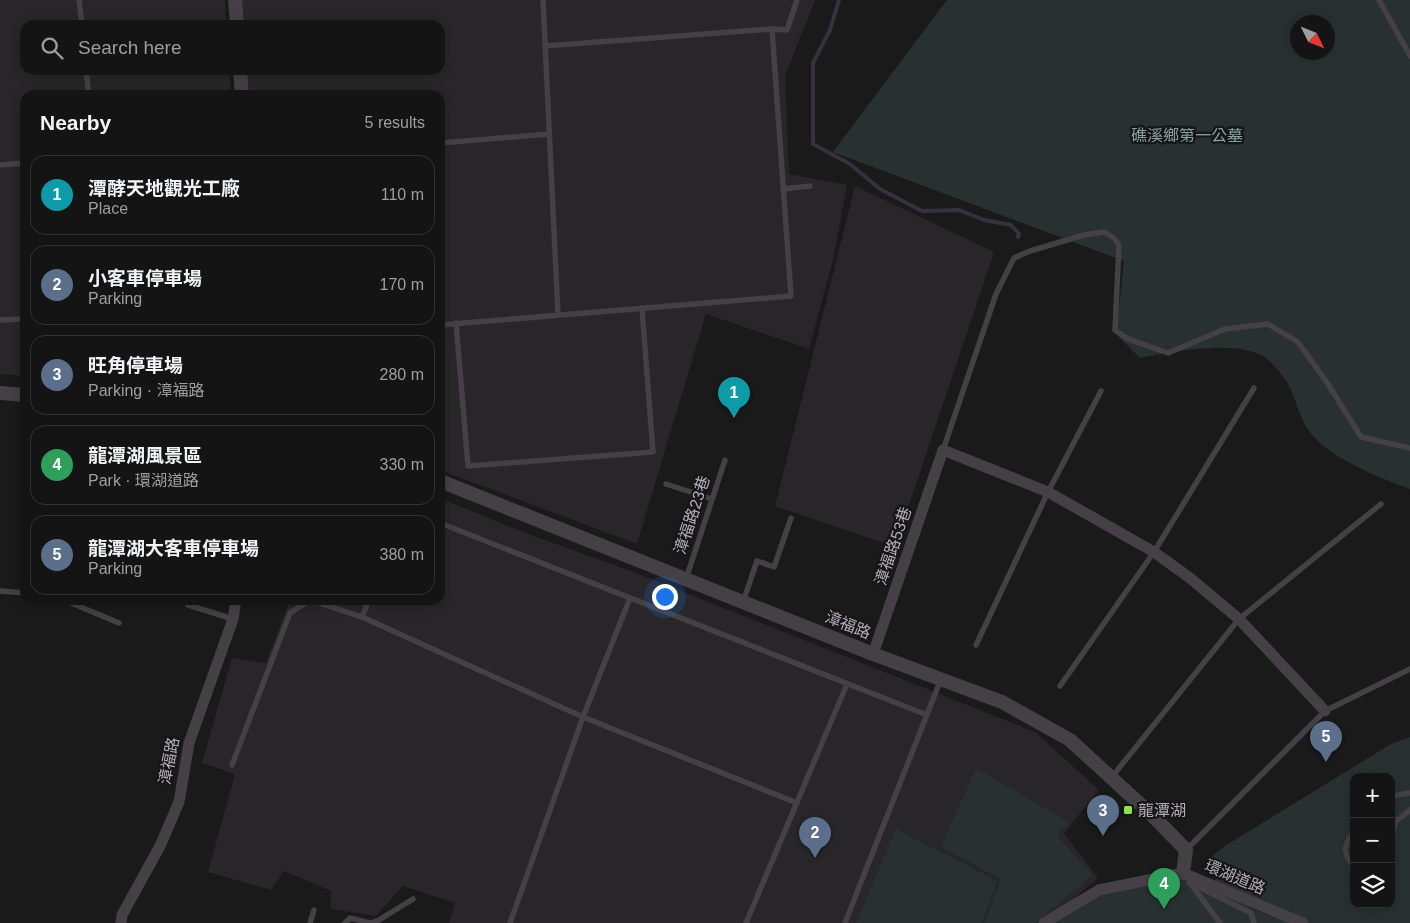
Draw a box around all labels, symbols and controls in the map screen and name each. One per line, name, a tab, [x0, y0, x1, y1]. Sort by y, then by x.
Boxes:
north arrow	[1290, 15, 1335, 60]
search box	[20, 20, 445, 75]
icon: search	[38, 34, 66, 62]
text: Search here	[78, 37, 182, 58]
text: Nearby	[40, 111, 111, 134]
text: 5 results	[365, 114, 425, 131]
park label: 礁溪鄉第一公墓	[1131, 127, 1243, 144]
text: 潭酵天地觀光工廠	[88, 178, 240, 199]
text: 1	[53, 186, 61, 203]
text: 110 m	[381, 186, 424, 203]
text: Place	[88, 200, 128, 217]
text: 小客車停車場	[88, 268, 202, 289]
text: 2	[53, 276, 61, 293]
text: 170 m	[380, 276, 424, 293]
text: Parking	[88, 290, 142, 307]
text: 旺角停車場	[88, 355, 183, 376]
text: 3	[53, 366, 61, 383]
text: 280 m	[380, 366, 424, 383]
pin: 1	[718, 377, 750, 418]
text: Parking · 漳福路	[88, 382, 204, 399]
text: 龍潭湖風景區	[88, 445, 202, 466]
text: 4	[53, 456, 61, 473]
text: 330 m	[380, 456, 424, 473]
text: Park · 環湖道路	[88, 472, 199, 489]
street label: 漳福路23巷	[671, 473, 713, 557]
street label: 漳福路53巷	[872, 505, 914, 587]
text: 龍潭湖大客車停車場	[88, 538, 259, 559]
text: 5	[53, 546, 61, 563]
text: 380 m	[380, 546, 424, 563]
text: Parking	[88, 560, 142, 577]
your location	[652, 584, 678, 610]
street label: 漳福路	[823, 608, 873, 642]
pin: 5	[1310, 721, 1342, 762]
street label: 漳福路	[156, 736, 182, 786]
map controls	[1350, 773, 1395, 908]
button: +	[1350, 773, 1395, 818]
pin: 3	[1087, 795, 1119, 836]
place label: 龍潭湖	[1138, 802, 1186, 819]
marker: 龍潭湖	[1122, 804, 1134, 816]
pin: 2	[799, 817, 831, 858]
button: −	[1350, 818, 1395, 863]
street label: 環湖道路	[1202, 857, 1268, 897]
button: layers	[1350, 863, 1395, 908]
pin: 4	[1148, 868, 1180, 909]

